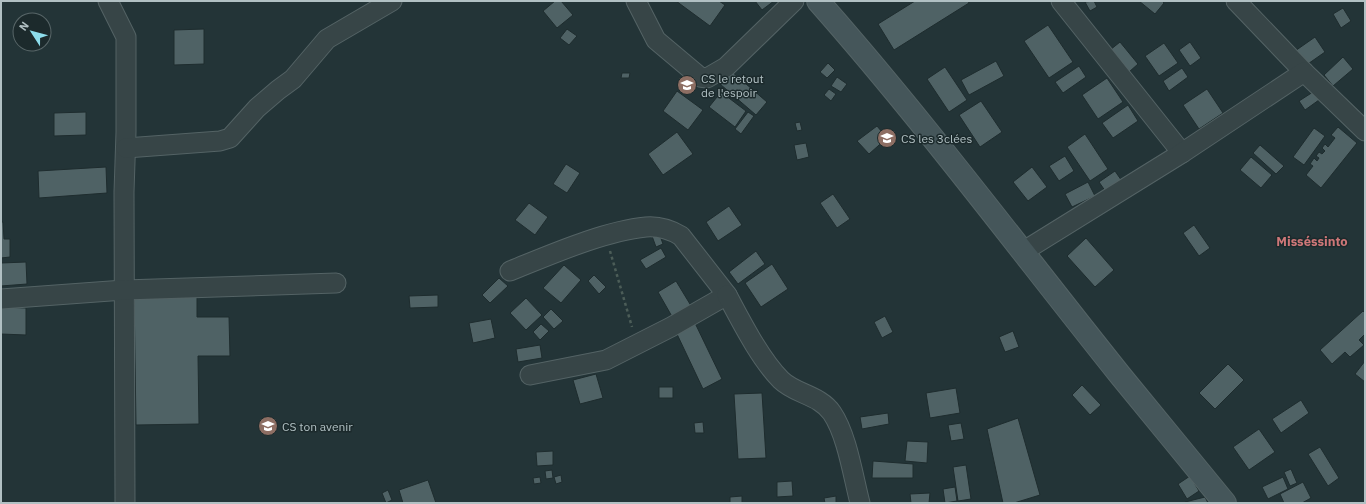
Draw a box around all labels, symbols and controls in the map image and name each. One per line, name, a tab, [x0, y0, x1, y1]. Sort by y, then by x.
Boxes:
north arrow	[12, 12, 52, 52]
text: N	[16, 19, 32, 33]
place label: CS le retout de l'espoir	[701, 71, 764, 100]
school or university icon: CS le retout de l'espoir	[676, 74, 698, 96]
school or university icon: CS les 3clées	[876, 127, 898, 149]
place label: CS les 3clées	[901, 131, 972, 146]
district label: Misséssinto	[1276, 233, 1348, 250]
school or university icon: CS ton avenir	[257, 415, 279, 437]
place label: CS ton avenir	[282, 419, 353, 434]

